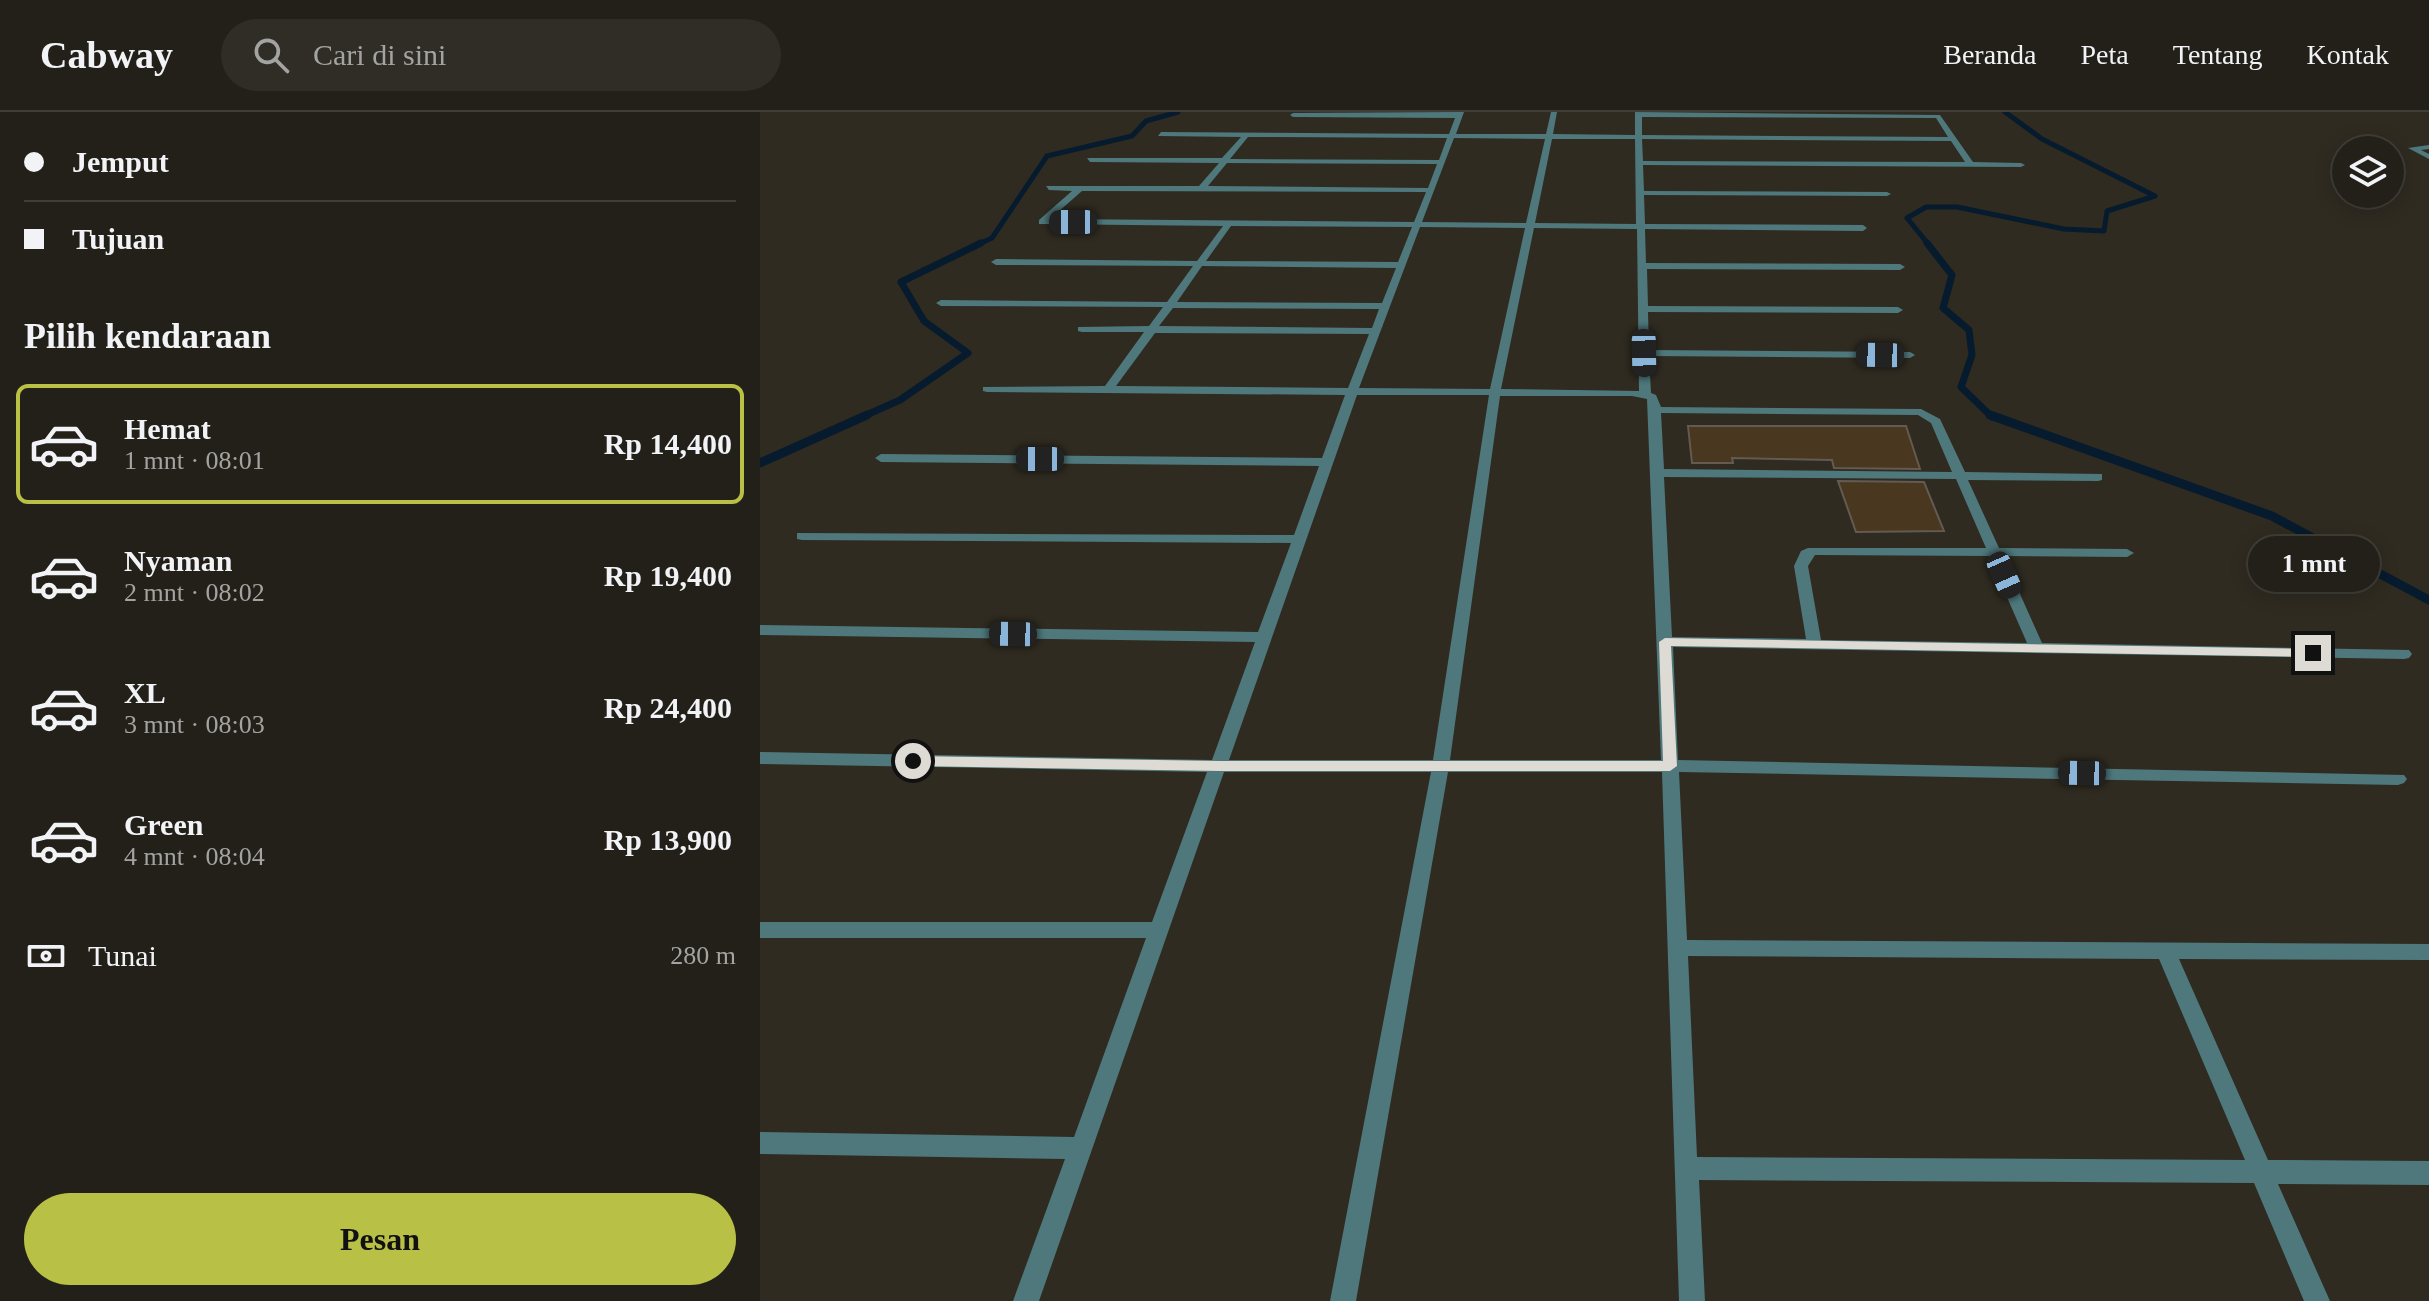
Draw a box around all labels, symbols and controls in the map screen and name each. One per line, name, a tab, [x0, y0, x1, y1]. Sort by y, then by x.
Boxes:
search box	[221, 19, 781, 91]
icon: search	[249, 33, 293, 77]
text: Cabway	[40, 34, 173, 76]
text: Cari di sini	[313, 38, 446, 71]
text: Beranda	[1943, 39, 2037, 70]
text: Peta	[2081, 39, 2129, 70]
text: Tentang	[2173, 39, 2263, 70]
text: Kontak	[2307, 39, 2389, 70]
map controls	[2332, 136, 2404, 208]
button: layers	[2332, 136, 2404, 208]
text: Jemput	[72, 145, 169, 178]
car	[1049, 210, 1097, 234]
text: Tujuan	[72, 222, 164, 255]
text: Pilih kendaraan	[24, 316, 271, 356]
car	[1632, 329, 1656, 377]
car	[1856, 343, 1904, 367]
icon: car	[28, 408, 100, 480]
text: Hemat	[124, 412, 211, 445]
text: Rp 14,400	[604, 427, 732, 460]
text: 1 mnt · 08:01	[124, 446, 265, 475]
car	[1016, 447, 1064, 471]
callout: 1 mnt	[2247, 537, 2379, 593]
icon: car	[28, 540, 100, 612]
text: Nyaman	[124, 544, 232, 577]
car	[1983, 548, 2025, 602]
text: 1 mnt	[2282, 549, 2346, 578]
text: Rp 19,400	[604, 559, 732, 592]
text: 2 mnt · 08:02	[124, 578, 265, 607]
car	[989, 622, 1037, 646]
route end	[2295, 635, 2331, 671]
icon: car	[28, 672, 100, 744]
text: XL	[124, 676, 166, 709]
text: Rp 24,400	[604, 691, 732, 724]
text: 3 mnt · 08:03	[124, 710, 265, 739]
route start	[895, 743, 931, 779]
car	[2058, 761, 2106, 785]
icon: car	[28, 804, 100, 876]
text: Green	[124, 808, 203, 841]
text: Rp 13,900	[604, 823, 732, 856]
text: 4 mnt · 08:04	[124, 842, 265, 871]
icon: cash	[24, 934, 68, 978]
text: Tunai	[88, 939, 157, 972]
text: 280 m	[670, 941, 736, 970]
button: Pesan	[24, 1193, 736, 1285]

